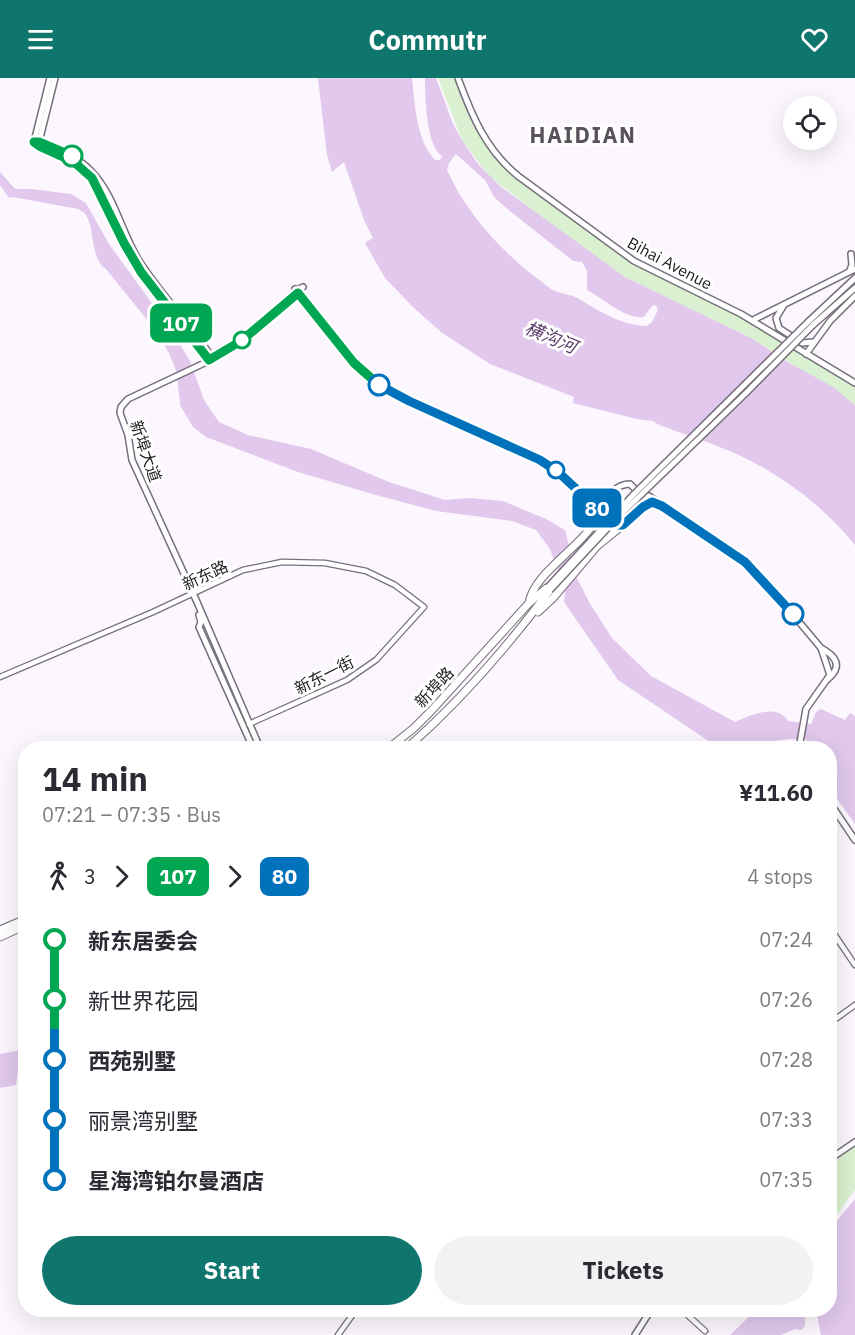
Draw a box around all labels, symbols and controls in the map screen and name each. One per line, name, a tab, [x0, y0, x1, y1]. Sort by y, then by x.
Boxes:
text: Commutr	[368, 22, 487, 57]
icon: menu	[24, 23, 57, 56]
icon: heart	[798, 23, 831, 56]
map controls	[783, 96, 837, 150]
button: locate	[783, 96, 837, 150]
district label: HAIDIAN	[530, 120, 636, 149]
unlabelled marker	[61, 145, 83, 167]
street label: Bihai Avenue	[624, 232, 716, 294]
line badge: 107	[146, 304, 216, 342]
text: 107	[162, 309, 200, 337]
water label: 横沟河	[522, 316, 583, 359]
unlabelled marker	[233, 331, 251, 349]
unlabelled marker	[368, 374, 390, 396]
street label: 新埠大道	[126, 417, 166, 485]
unlabelled marker	[547, 461, 565, 479]
line badge: 80	[570, 488, 624, 528]
text: 80	[584, 494, 610, 522]
street label: 新东路	[179, 556, 231, 594]
unlabelled marker	[782, 603, 804, 625]
street label: 新东一街	[291, 652, 357, 698]
street label: 新埠路	[410, 663, 458, 711]
text: 14 min	[42, 757, 148, 800]
text: ¥11.60	[739, 778, 813, 807]
text: 07:21 – 07:35 · Bus	[42, 801, 221, 828]
icon: walk	[42, 860, 75, 893]
icon: forward	[105, 860, 138, 893]
icon: forward	[218, 860, 251, 893]
text: 107	[159, 862, 197, 890]
text: 80	[272, 862, 297, 890]
text: 3	[84, 863, 96, 890]
text: 4 stops	[747, 863, 813, 890]
text: 新东居委会	[88, 926, 198, 955]
text: 07:24	[759, 926, 813, 953]
text: 新世界花园	[88, 986, 198, 1015]
text: 07:26	[759, 986, 813, 1013]
text: 西苑别墅	[88, 1046, 176, 1075]
text: 07:28	[759, 1046, 813, 1073]
text: 丽景湾别墅	[88, 1106, 198, 1135]
text: 07:33	[759, 1106, 813, 1133]
text: 星海湾铂尔曼酒店	[88, 1166, 264, 1195]
text: 07:35	[759, 1166, 813, 1193]
button: Start	[42, 1236, 422, 1305]
button: Tickets	[434, 1236, 813, 1305]

